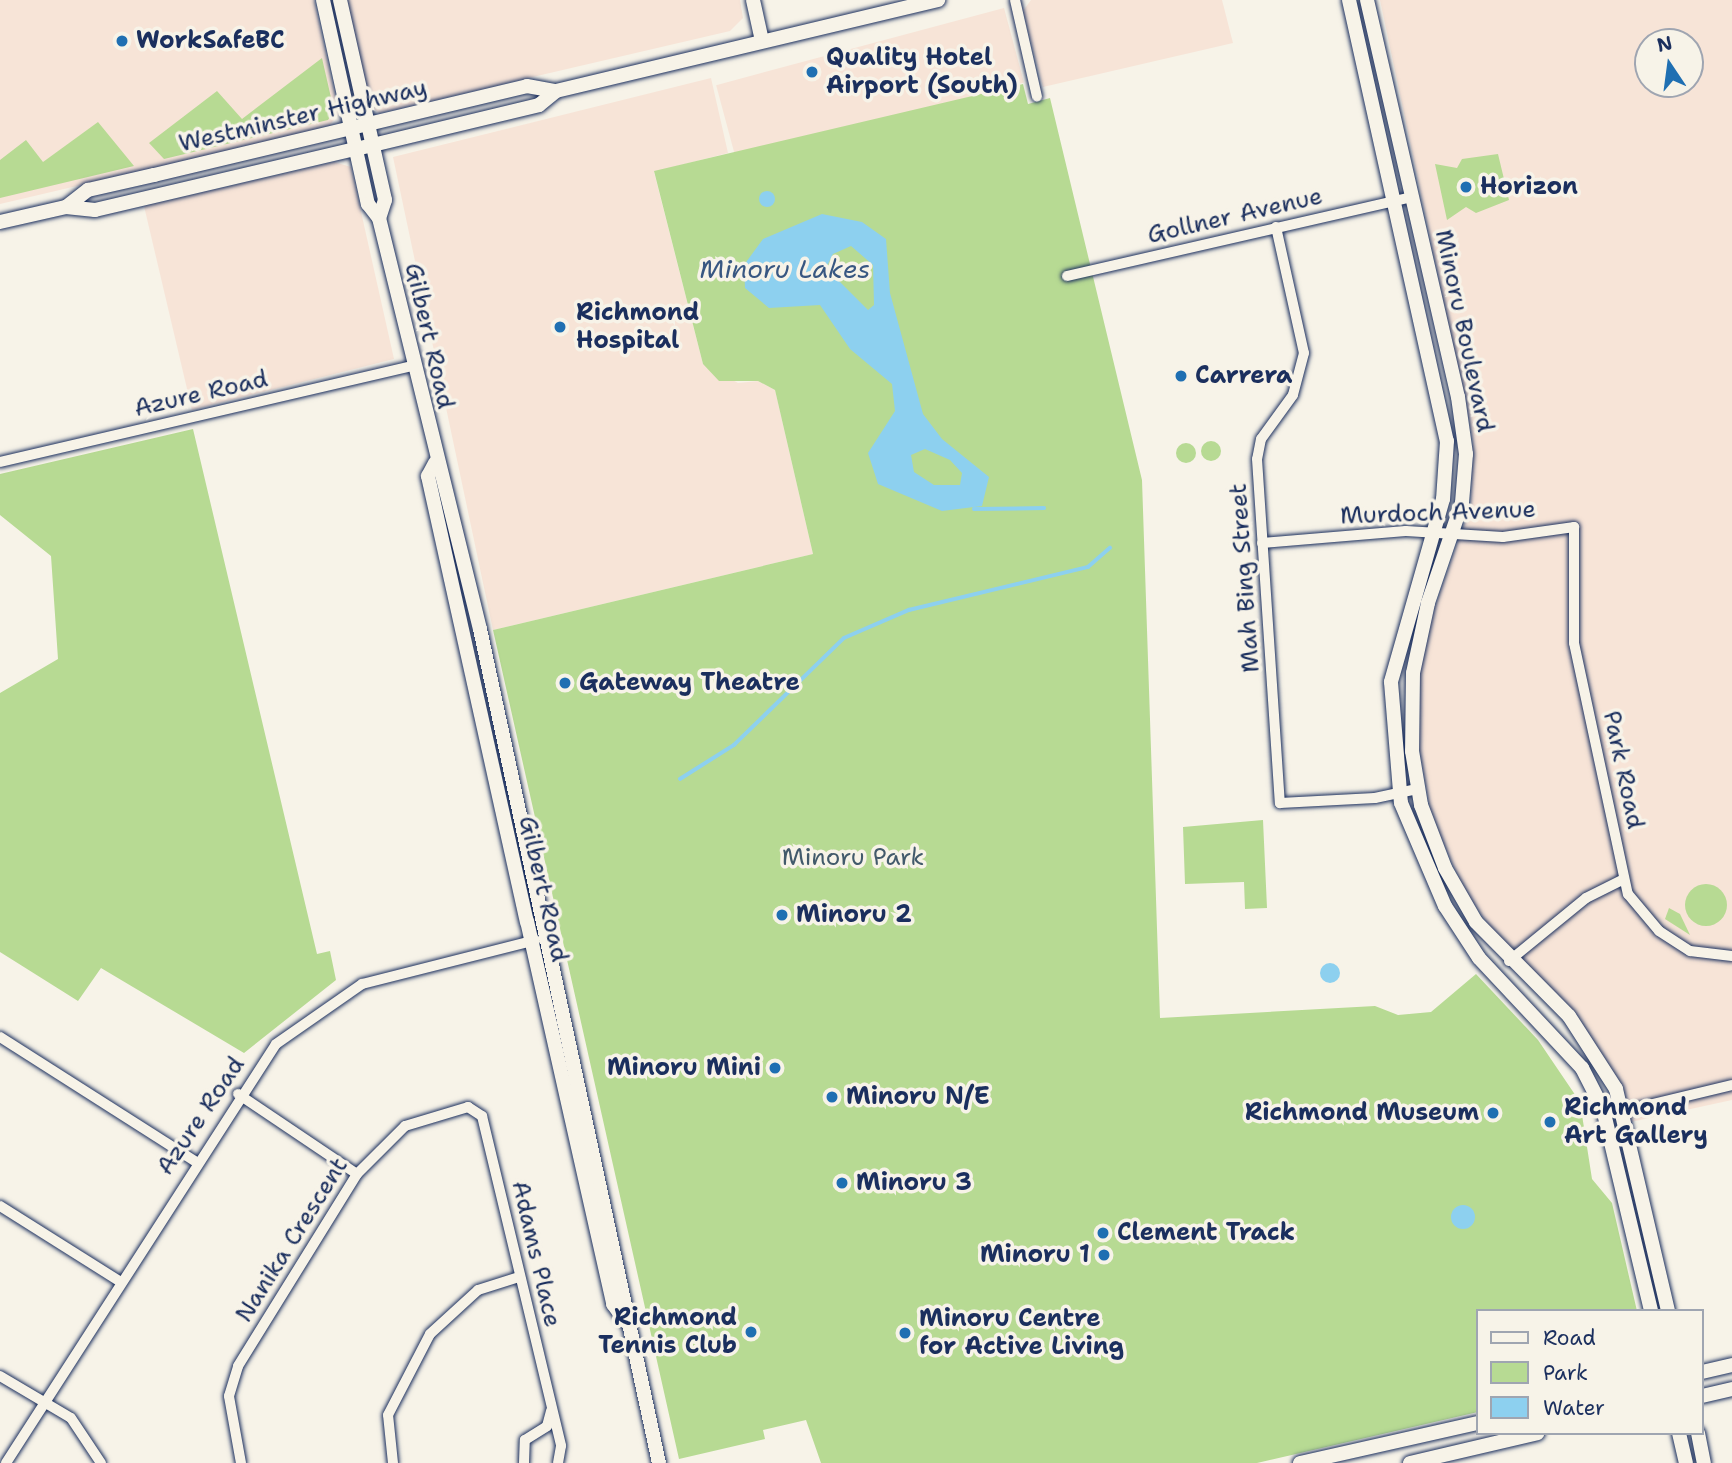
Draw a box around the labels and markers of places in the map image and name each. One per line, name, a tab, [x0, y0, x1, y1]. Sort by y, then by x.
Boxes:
place label: WorkSafeBC	[136, 27, 285, 55]
marker: WorkSafeBC	[114, 33, 130, 49]
place label: Quality Hotel Airport (South)	[826, 44, 1018, 100]
marker: Quality Hotel Airport (South)	[804, 64, 820, 80]
place label: Horizon	[1480, 173, 1578, 201]
marker: Horizon	[1458, 179, 1474, 195]
place label: Richmond Hospital	[576, 299, 699, 355]
marker: Richmond Hospital	[550, 317, 570, 337]
place label: Carrera	[1195, 362, 1292, 390]
marker: Carrera	[1173, 368, 1189, 384]
place label: Gateway Theatre	[579, 669, 800, 697]
marker: Gateway Theatre	[557, 675, 573, 691]
place label: Minoru 2	[796, 901, 912, 929]
marker: Minoru 2	[774, 907, 790, 923]
place label: Minoru Mini	[607, 1054, 761, 1082]
marker: Minoru Mini	[767, 1060, 783, 1076]
place label: Minoru N/E	[846, 1083, 990, 1111]
marker: Minoru N/E	[824, 1089, 840, 1105]
place label: Richmond Art Gallery	[1564, 1094, 1708, 1150]
place label: Richmond Museum	[1245, 1099, 1479, 1127]
marker: Richmond Museum	[1485, 1105, 1501, 1121]
marker: Richmond Art Gallery	[1542, 1114, 1558, 1130]
place label: Minoru 3	[856, 1169, 972, 1197]
marker: Minoru 3	[834, 1175, 850, 1191]
place label: Clement Track	[1117, 1219, 1295, 1247]
marker: Clement Track	[1095, 1225, 1111, 1241]
place label: Minoru 1	[980, 1241, 1090, 1269]
marker: Minoru 1	[1096, 1247, 1112, 1263]
place label: Richmond Tennis Club	[598, 1304, 737, 1360]
place label: Minoru Centre for Active Living	[919, 1305, 1124, 1361]
marker: Richmond Tennis Club	[743, 1324, 759, 1340]
marker: Minoru Centre for Active Living	[897, 1325, 913, 1341]

